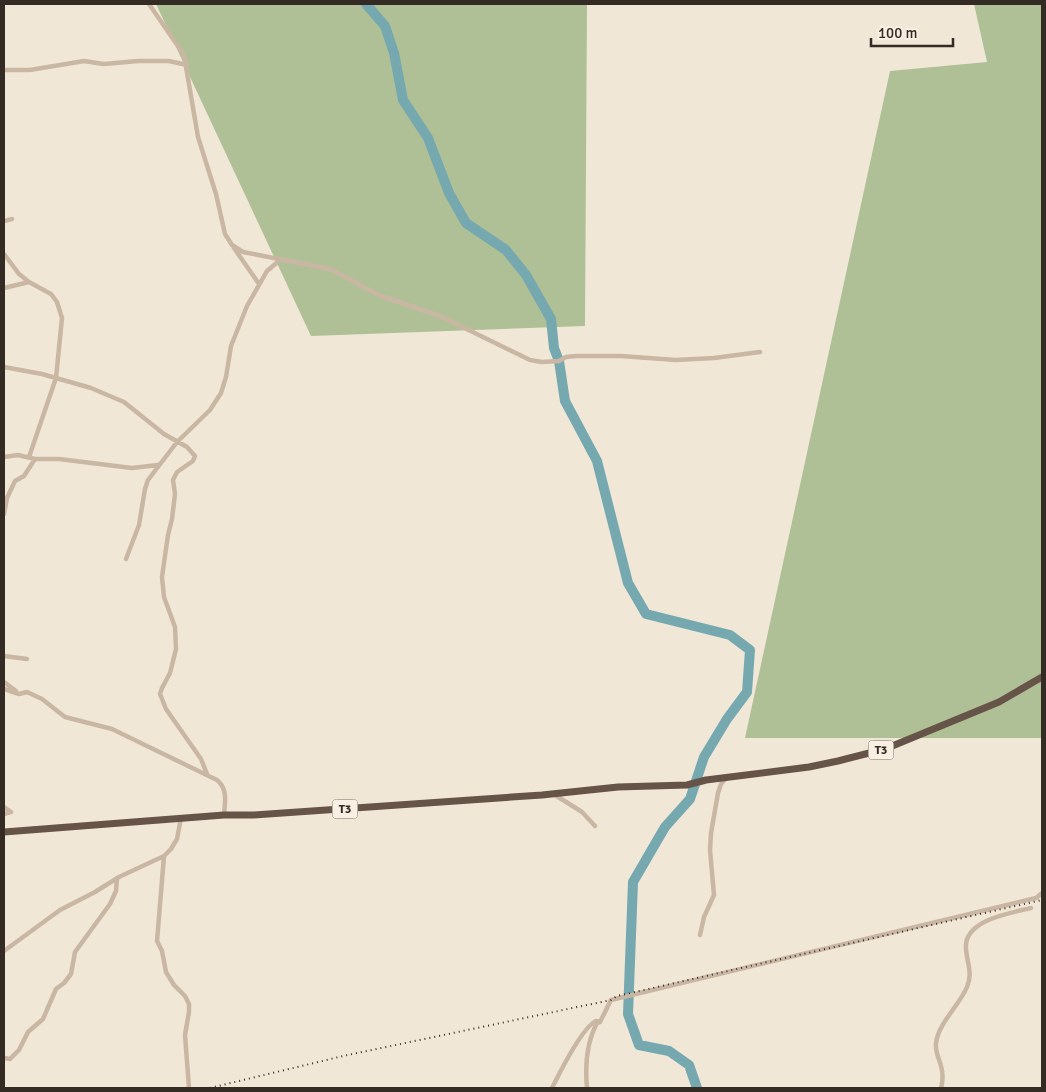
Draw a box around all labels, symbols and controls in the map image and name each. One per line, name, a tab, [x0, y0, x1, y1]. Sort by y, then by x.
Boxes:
scale bar	[871, 15, 954, 47]
text: 100 m	[878, 24, 918, 42]
road number: T3	[868, 740, 894, 760]
road number: T3	[332, 800, 358, 819]

